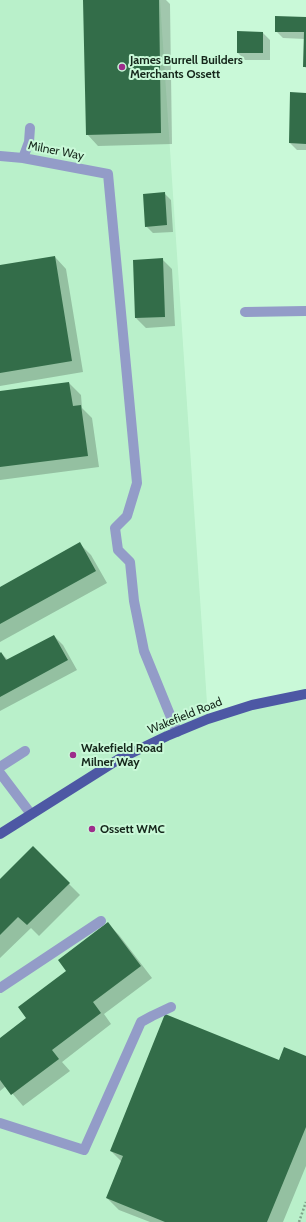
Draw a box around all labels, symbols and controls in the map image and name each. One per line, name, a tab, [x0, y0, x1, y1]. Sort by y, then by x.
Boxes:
place label: James Burrell Builders Merchants Ossett	[130, 53, 243, 81]
marker: James Burrell Builders Merchants Ossett	[117, 62, 127, 72]
street label: Milner Way	[27, 139, 85, 163]
street label: Wakefield Road	[146, 695, 224, 737]
place label: Wakefield Road Milner Way	[81, 741, 163, 769]
marker: Wakefield Road Milner Way	[68, 750, 78, 760]
place label: Ossett WMC	[100, 822, 165, 836]
marker: Ossett WMC	[87, 824, 97, 834]

